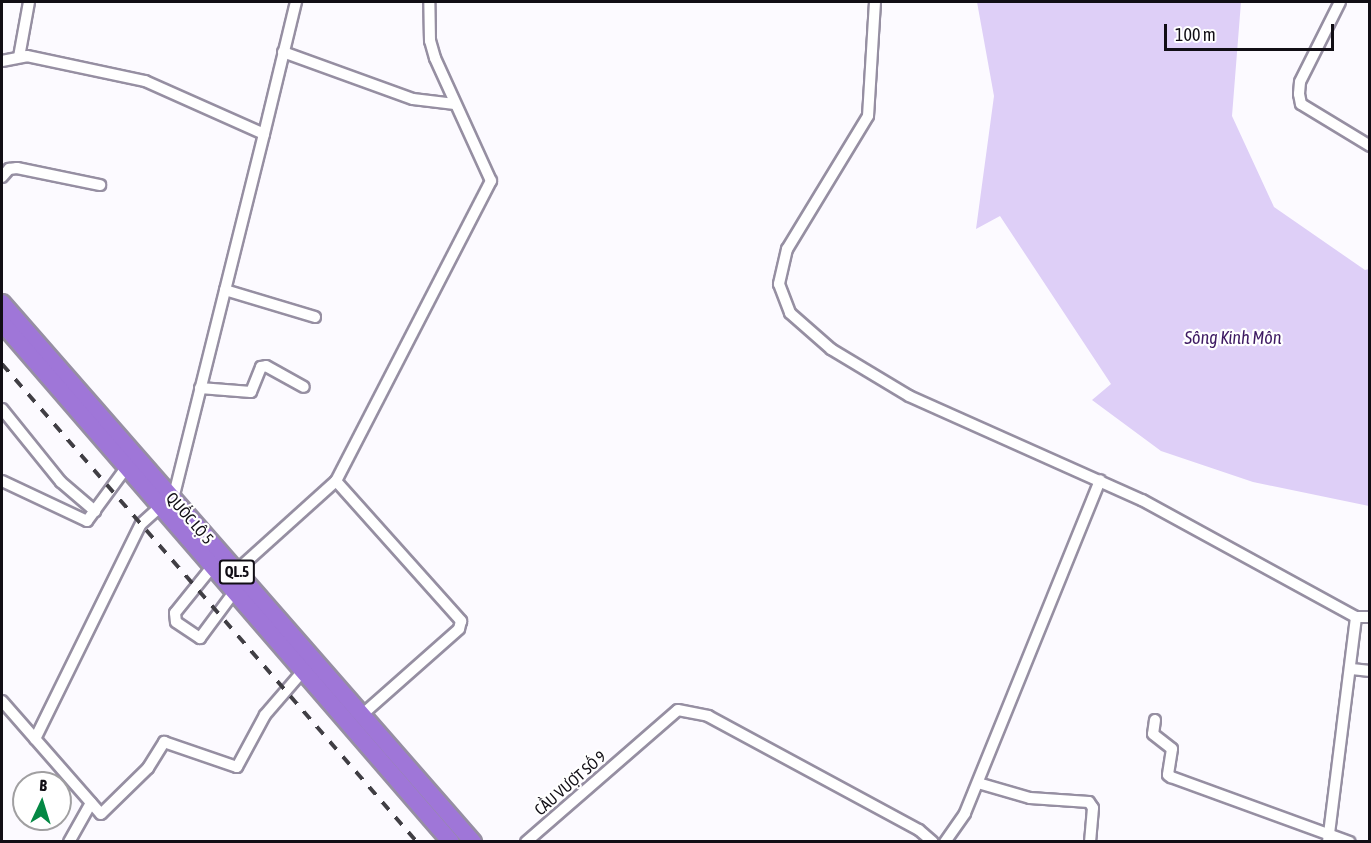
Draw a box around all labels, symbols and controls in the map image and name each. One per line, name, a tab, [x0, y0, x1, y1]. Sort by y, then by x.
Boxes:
scale bar	[1167, 12, 1336, 50]
text: 100 m	[1175, 24, 1216, 45]
water label: Sông Kinh Môn	[1185, 327, 1281, 349]
street label: QUỐC LỘ 5	[162, 488, 218, 548]
road number: QL.5	[218, 560, 256, 584]
street label: CẦU VƯỢT SỐ 9	[530, 747, 610, 819]
north arrow	[12, 771, 72, 831]
text: B	[39, 776, 48, 794]

